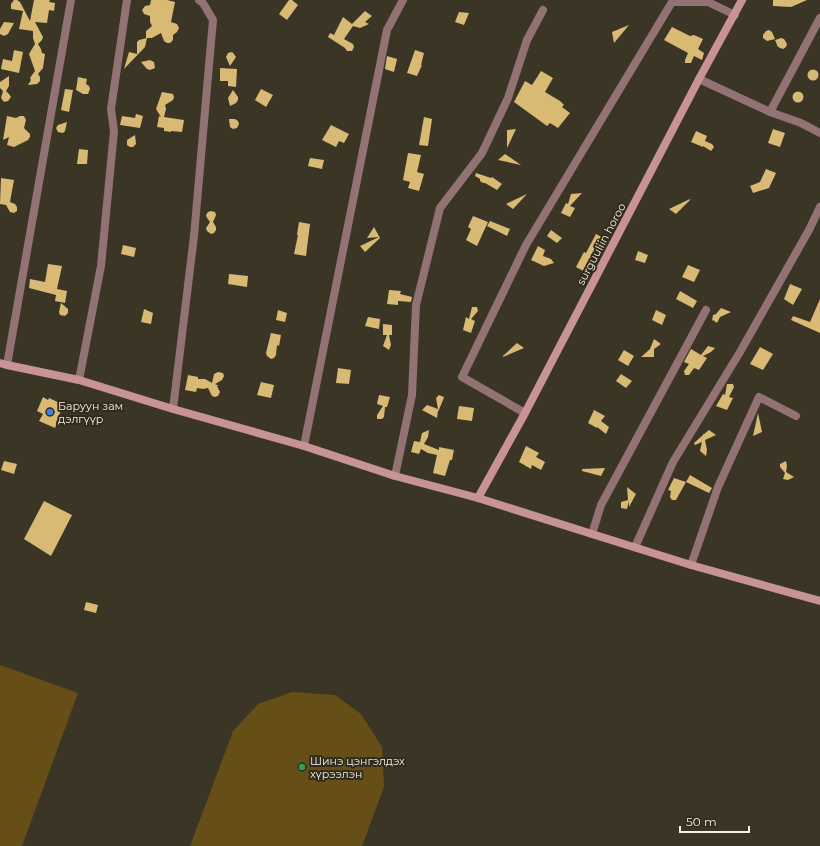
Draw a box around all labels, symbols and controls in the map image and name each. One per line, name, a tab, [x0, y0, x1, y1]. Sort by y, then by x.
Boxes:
street label: surguuliin horoo	[573, 200, 629, 287]
place label: Баруун зам дэлгүүр	[58, 399, 123, 426]
marker: Баруун зам дэлгүүр	[45, 407, 55, 417]
place label: Шинэ цэнгэлдэх хүрээлэн	[310, 754, 405, 781]
marker: Шинэ цэнгэлдэх хүрээлэн	[297, 762, 307, 772]
scale bar	[680, 808, 749, 834]
text: 50 m	[686, 814, 717, 829]

